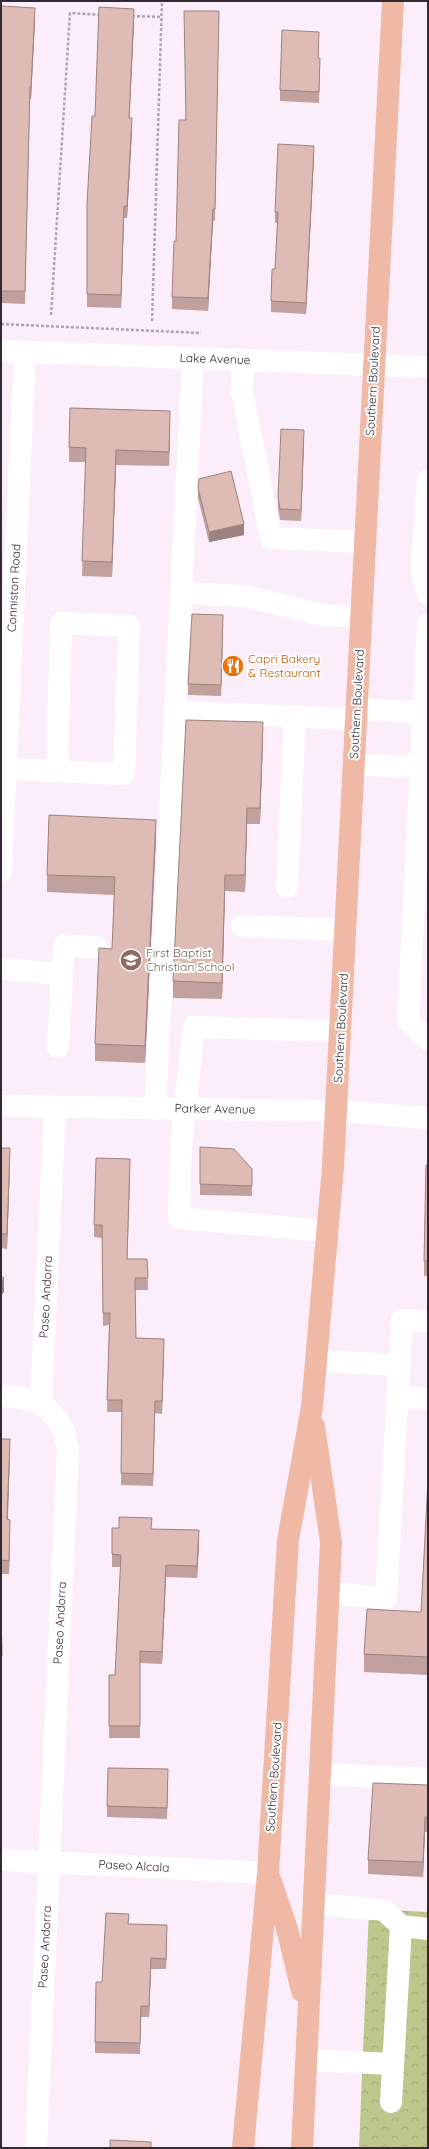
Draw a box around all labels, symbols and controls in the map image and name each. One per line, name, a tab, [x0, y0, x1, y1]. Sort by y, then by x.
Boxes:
street label: Southern Boulevard	[362, 326, 383, 436]
street label: Lake Avenue	[179, 350, 251, 367]
street label: Conniston Road	[4, 543, 23, 633]
street label: Southern Boulevard	[346, 649, 367, 759]
place label: Capri Bakery & Restaurant	[248, 651, 321, 680]
restaurant icon: Capri Bakery & Restaurant	[220, 653, 246, 679]
place label: First Baptist Christian School	[146, 945, 235, 974]
school or university icon: First Baptist Christian School	[118, 947, 144, 973]
street label: Southern Boulevard	[330, 973, 351, 1083]
street label: Parker Avenue	[174, 1100, 256, 1117]
street label: Paseo Andorra	[36, 1255, 55, 1339]
street label: Paseo Andorra	[50, 1581, 69, 1665]
street label: Southern Boulevard	[262, 1722, 285, 1832]
street label: Paseo Alcala	[98, 1856, 170, 1875]
street label: Paseo Andorra	[35, 1905, 54, 1989]

